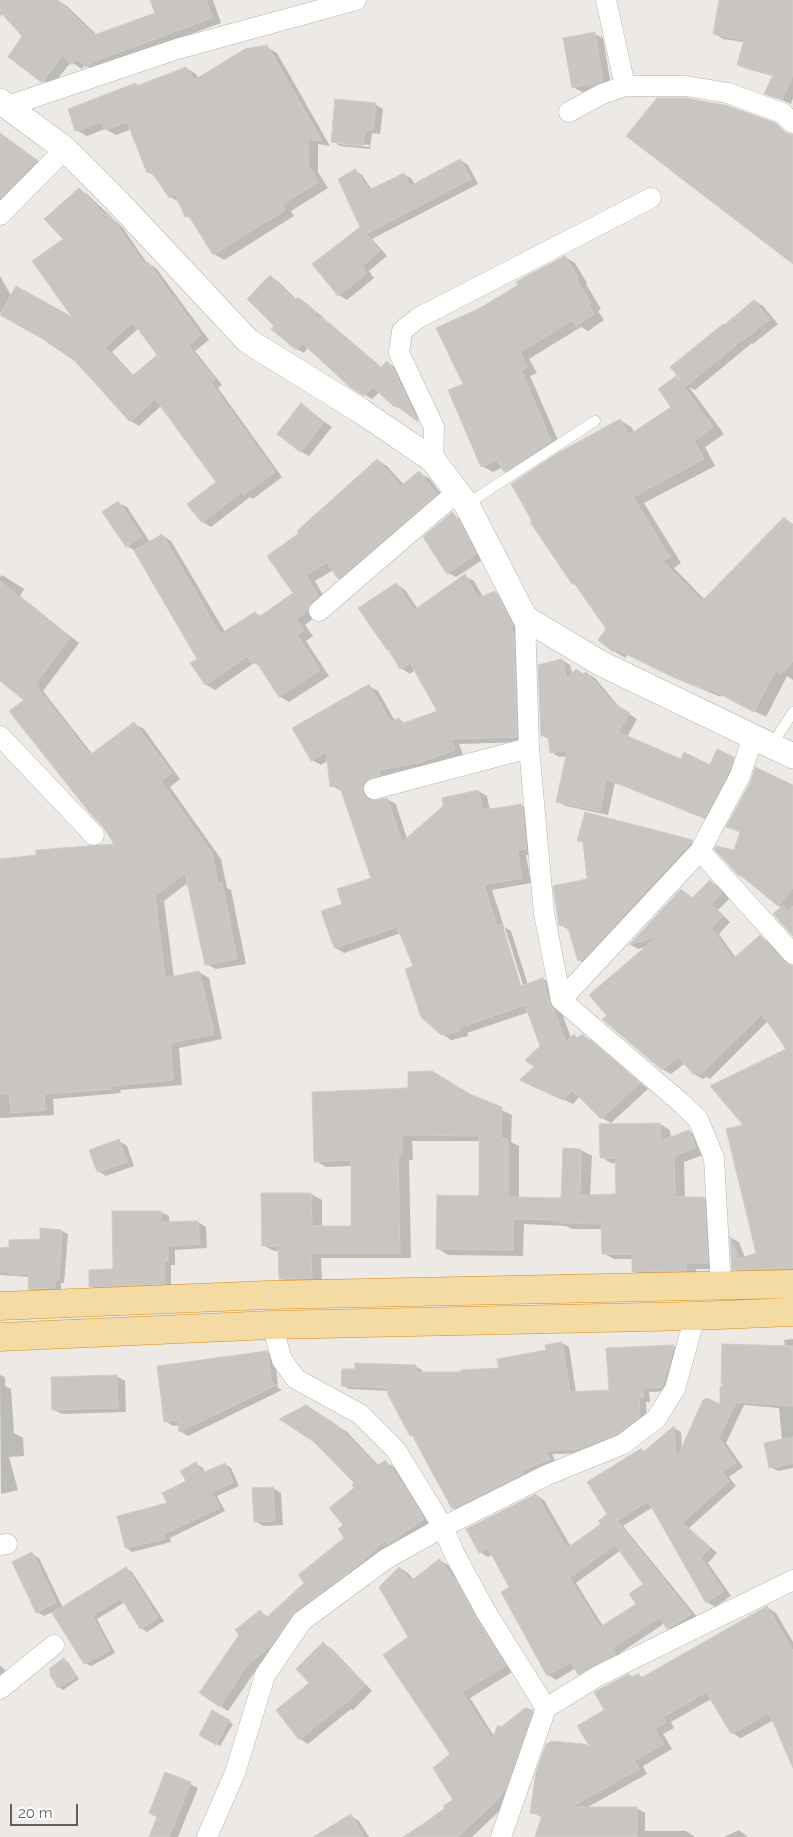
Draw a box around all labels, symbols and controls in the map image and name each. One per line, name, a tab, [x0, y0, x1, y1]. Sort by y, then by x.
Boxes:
scale bar	[12, 1794, 80, 1826]
text: 20 m	[18, 1804, 53, 1822]

